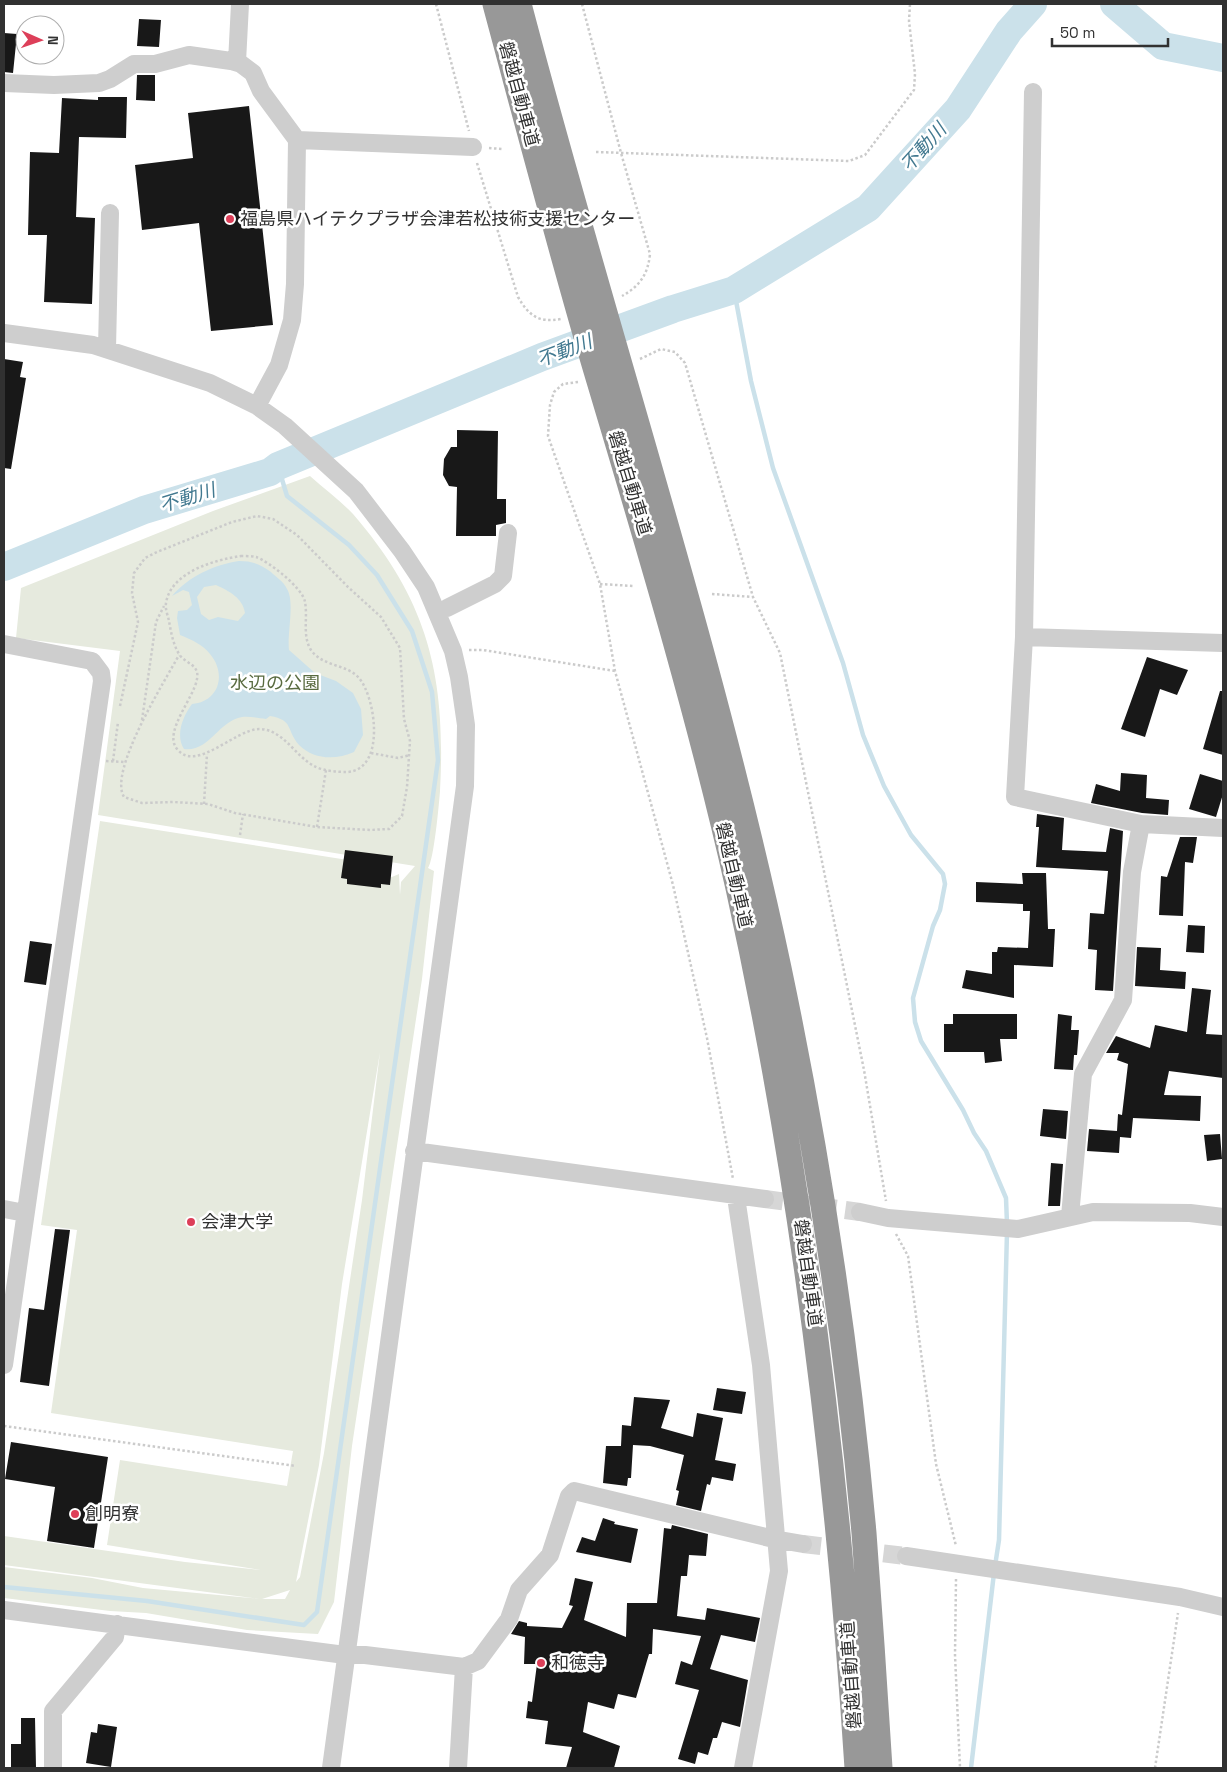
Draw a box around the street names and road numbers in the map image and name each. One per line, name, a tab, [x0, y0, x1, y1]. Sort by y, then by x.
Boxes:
street label: 磐越自動車道	[494, 39, 545, 149]
street label: 磐越自動車道	[604, 428, 657, 538]
street label: 磐越自動車道	[711, 820, 758, 930]
street label: 磐越自動車道	[790, 1218, 827, 1328]
street label: 磐越自動車道	[835, 1620, 866, 1730]

